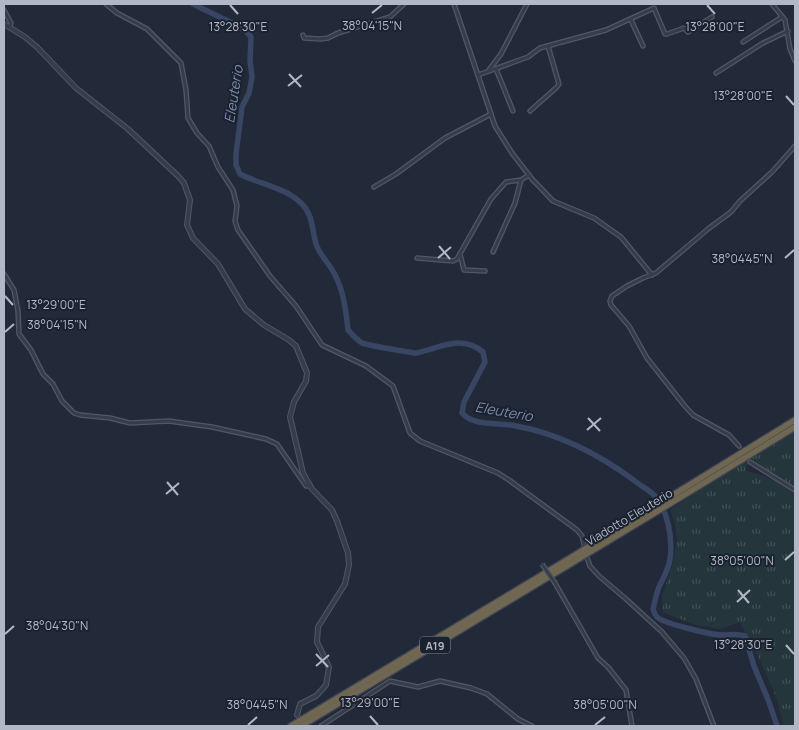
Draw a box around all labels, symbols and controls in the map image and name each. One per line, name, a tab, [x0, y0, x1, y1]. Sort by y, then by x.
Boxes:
text: 38°04'15"N	[342, 17, 402, 34]
text: 13°28'30"E	[209, 18, 267, 35]
text: 13°28'00"E	[685, 18, 745, 35]
water label: Eleuterio	[219, 63, 247, 124]
text: 13°28'00"E	[713, 87, 773, 104]
text: 38°04'45"N	[711, 250, 773, 267]
text: 13°29'00"E	[26, 296, 86, 313]
text: 38°04'15"N	[27, 316, 87, 333]
water label: Eleuterio	[474, 397, 535, 426]
street label: Viadotto Eleuterio	[582, 484, 676, 550]
text: 38°05'00"N	[710, 552, 774, 569]
text: 38°04'30"N	[26, 617, 88, 634]
road number: A19	[420, 636, 450, 654]
text: 13°28'30"E	[714, 636, 772, 653]
text: 13°29'00"E	[340, 694, 400, 711]
text: 38°04'45"N	[226, 696, 288, 713]
text: 38°05'00"N	[573, 696, 637, 713]

